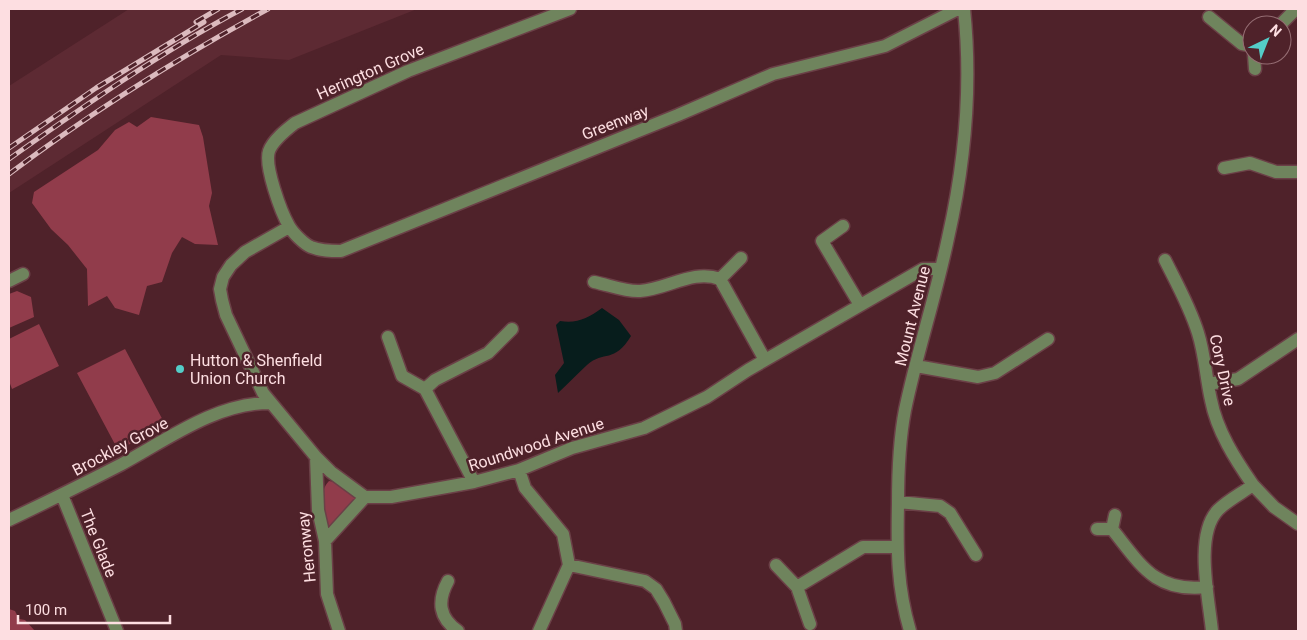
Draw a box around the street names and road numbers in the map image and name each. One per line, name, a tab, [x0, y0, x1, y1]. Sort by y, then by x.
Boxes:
street label: Herington Grove	[314, 39, 427, 104]
street label: Greenway	[579, 101, 652, 144]
street label: Mount Avenue	[891, 264, 934, 368]
street label: Cory Drive	[1206, 333, 1239, 408]
street label: Brockley Grove	[69, 413, 171, 480]
street label: Roundwood Avenue	[466, 414, 606, 475]
street label: The Glade	[76, 506, 121, 580]
street label: Heronway	[293, 510, 320, 583]

